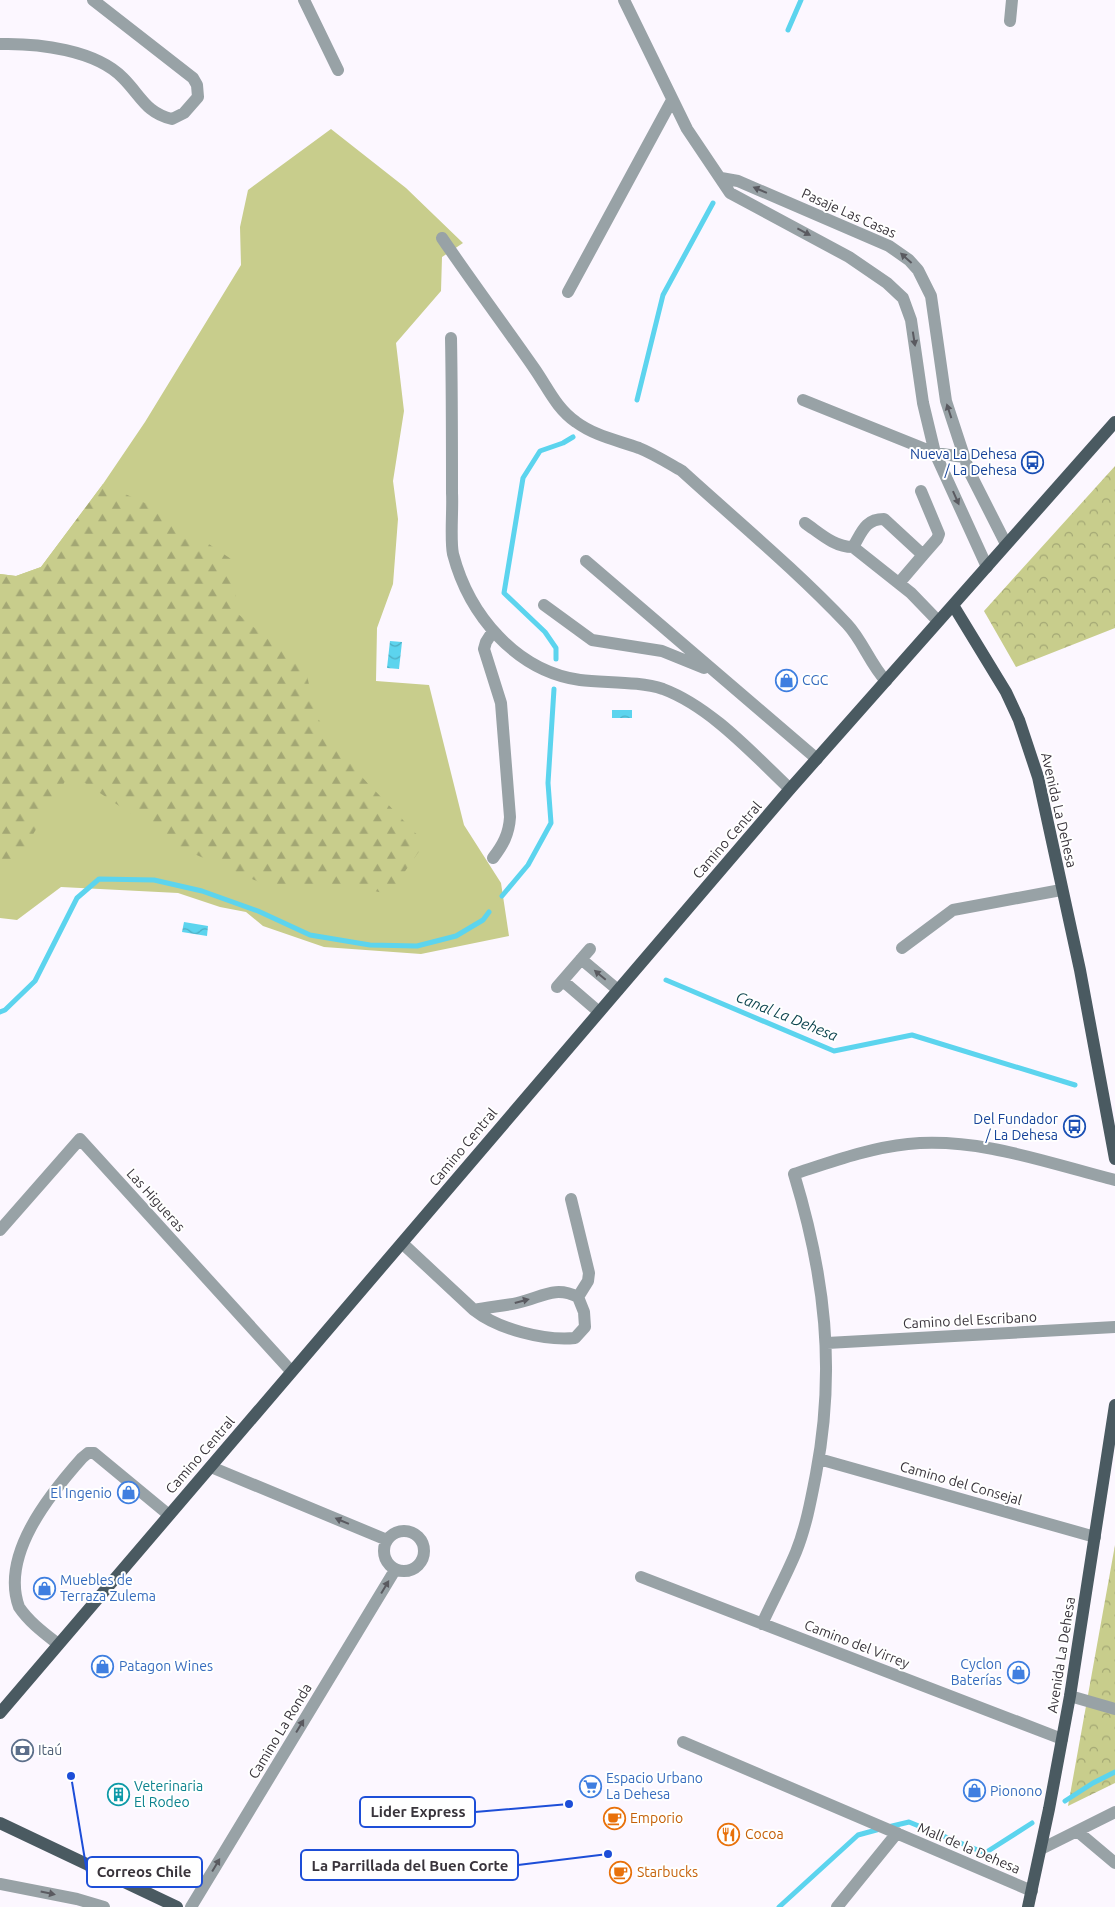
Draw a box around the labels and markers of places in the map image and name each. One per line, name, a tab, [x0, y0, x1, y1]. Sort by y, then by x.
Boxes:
place label: Nueva La Dehesa / La Dehesa	[910, 446, 1017, 478]
bus stop icon: Nueva La Dehesa / La Dehesa	[1021, 450, 1045, 474]
shop icon: CGC	[774, 668, 798, 692]
place label: CGC	[802, 672, 829, 688]
place label: Del Fundador / La Dehesa	[973, 1111, 1059, 1143]
bus stop icon: Del Fundador / La Dehesa	[1062, 1115, 1086, 1139]
shop icon: El Ingenio	[116, 1481, 140, 1505]
place label: El Ingenio	[50, 1485, 112, 1501]
place label: Muebles de Terraza Zulema	[60, 1572, 156, 1604]
shop icon: Muebles de Terraza Zulema	[32, 1576, 56, 1600]
shop icon: Patagon Wines	[91, 1654, 115, 1678]
place label: Cyclon Baterías	[951, 1656, 1002, 1688]
place label: Patagon Wines	[119, 1658, 213, 1674]
shop icon: Cyclon Baterías	[1006, 1660, 1030, 1684]
bank icon: Itaú	[10, 1738, 34, 1762]
place label: Itaú	[38, 1742, 62, 1758]
place label: Espacio Urbano La Dehesa	[606, 1770, 703, 1802]
supermarket icon: Espacio Urbano La Dehesa	[578, 1774, 602, 1798]
place label: Veterinaria El Rodeo	[134, 1778, 203, 1810]
shop icon: Pionono	[962, 1779, 986, 1803]
building icon: Veterinaria El Rodeo	[106, 1782, 130, 1806]
place label: Pionono	[990, 1783, 1042, 1799]
callout: Lider Express	[360, 1797, 475, 1827]
cafe icon: Emporio	[602, 1806, 626, 1830]
place label: Emporio	[630, 1810, 683, 1826]
restaurant icon: Cocoa	[717, 1822, 741, 1846]
place label: Cocoa	[745, 1826, 784, 1842]
callout: La Parrillada del Buen Corte	[301, 1850, 518, 1880]
callout: Correos Chile	[87, 1857, 202, 1887]
cafe icon: Starbucks	[609, 1860, 633, 1884]
place label: Starbucks	[637, 1864, 698, 1880]

